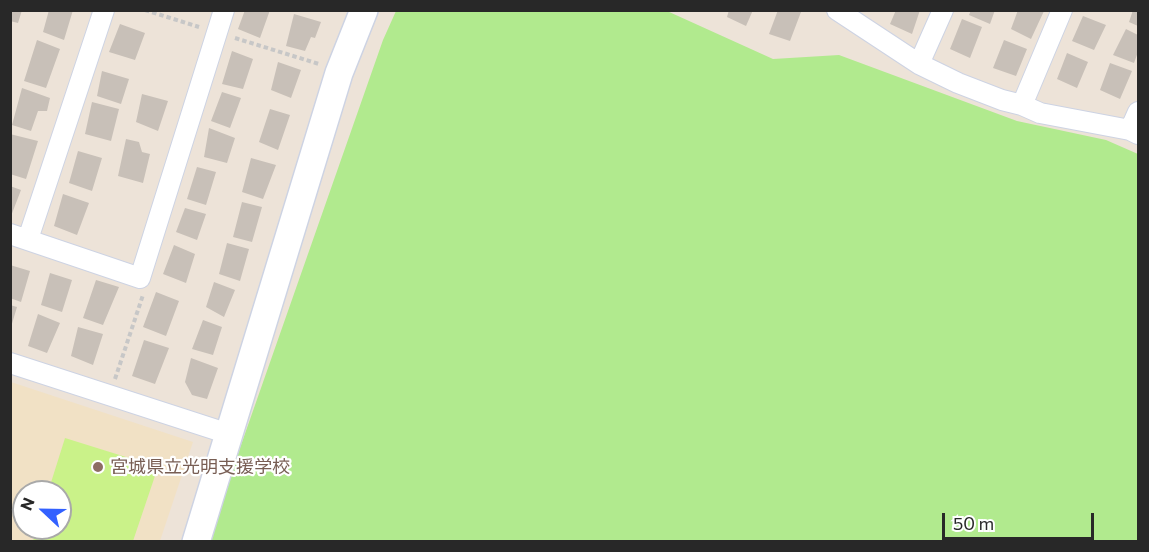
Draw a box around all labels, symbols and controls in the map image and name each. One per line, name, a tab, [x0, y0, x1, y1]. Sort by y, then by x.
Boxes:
place label: 宮城県立光明支援学校	[110, 456, 290, 478]
marker: 宮城県立光明支援学校	[91, 460, 105, 474]
north arrow	[12, 480, 72, 540]
text: N	[16, 495, 38, 513]
scale bar	[945, 501, 1096, 539]
text: 50 m	[953, 512, 994, 534]

